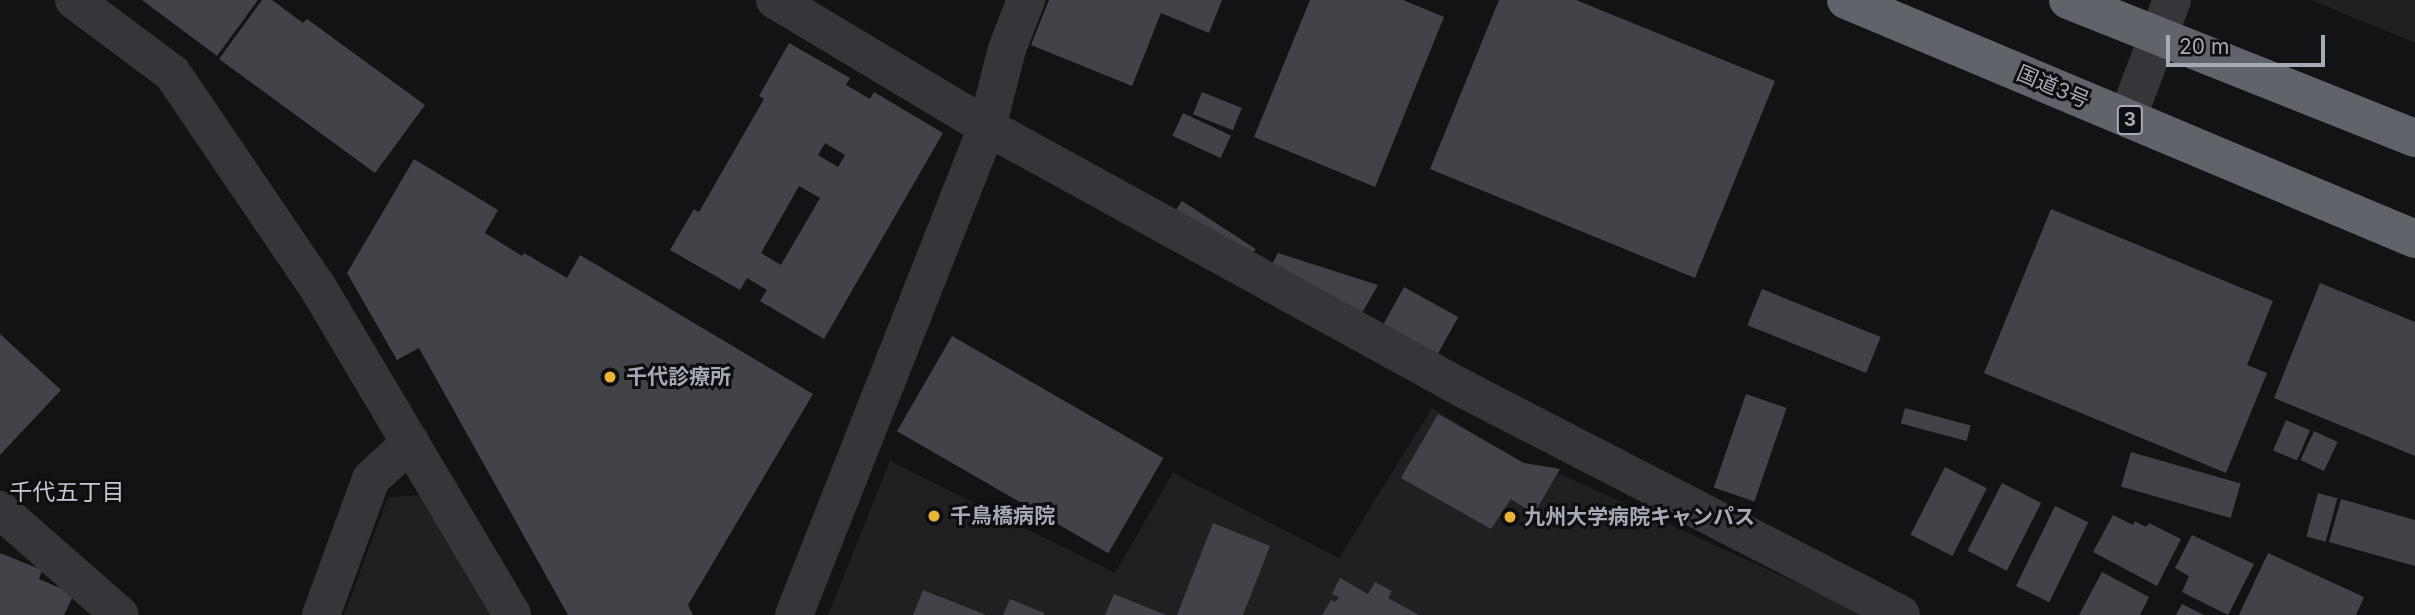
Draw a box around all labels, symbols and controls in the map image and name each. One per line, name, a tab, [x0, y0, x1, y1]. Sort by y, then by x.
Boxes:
scale bar	[2170, 21, 2329, 65]
text: 20 m	[2179, 34, 2229, 59]
street label: 国道3号	[2013, 61, 2093, 113]
road number: 3	[2116, 104, 2144, 136]
place label: 千代診療所	[626, 364, 731, 390]
marker: 千代診療所	[600, 367, 620, 387]
district label: 千代五丁目	[10, 478, 124, 506]
place label: 千鳥橋病院	[950, 503, 1055, 529]
place label: 九州大学病院キャンパス	[1524, 504, 1755, 530]
marker: 千鳥橋病院	[924, 506, 944, 526]
marker: 九州大学病院キャンパス	[1502, 509, 1518, 525]

